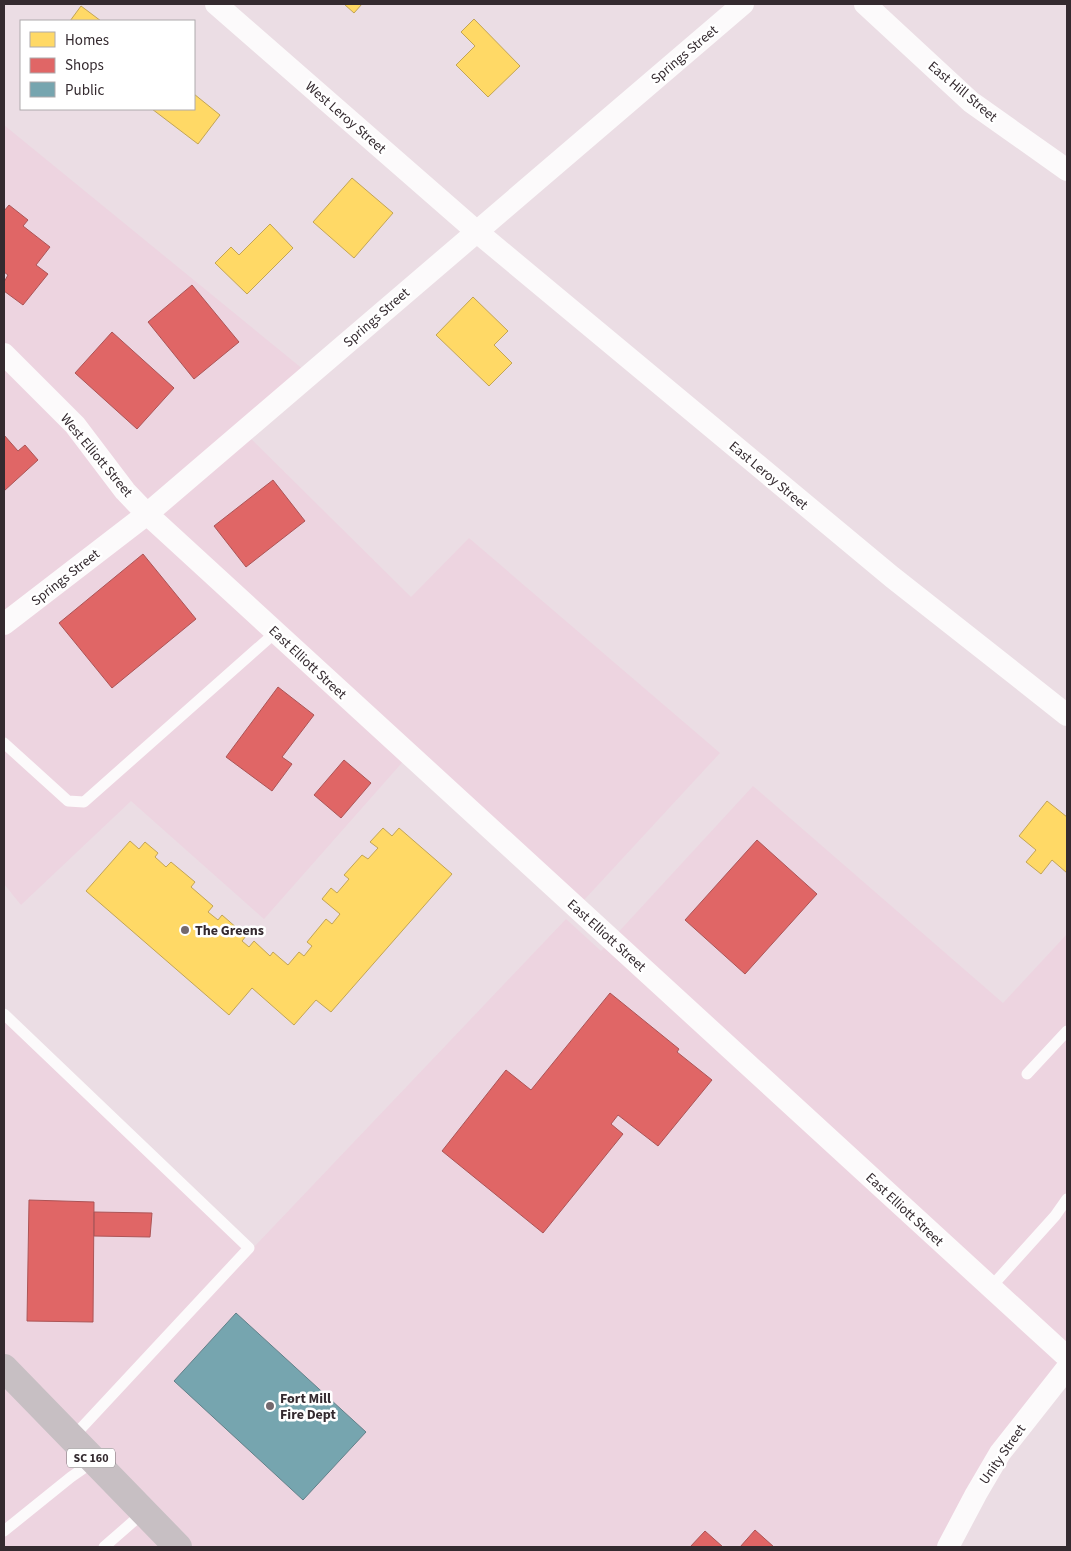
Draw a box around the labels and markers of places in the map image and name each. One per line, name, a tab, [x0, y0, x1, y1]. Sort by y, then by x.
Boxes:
place label: The Greens	[195, 921, 264, 941]
marker: The Greens	[179, 924, 191, 936]
place label: Fort Mill Fire Dept	[280, 1389, 336, 1425]
marker: Fort Mill Fire Dept	[264, 1400, 276, 1412]

